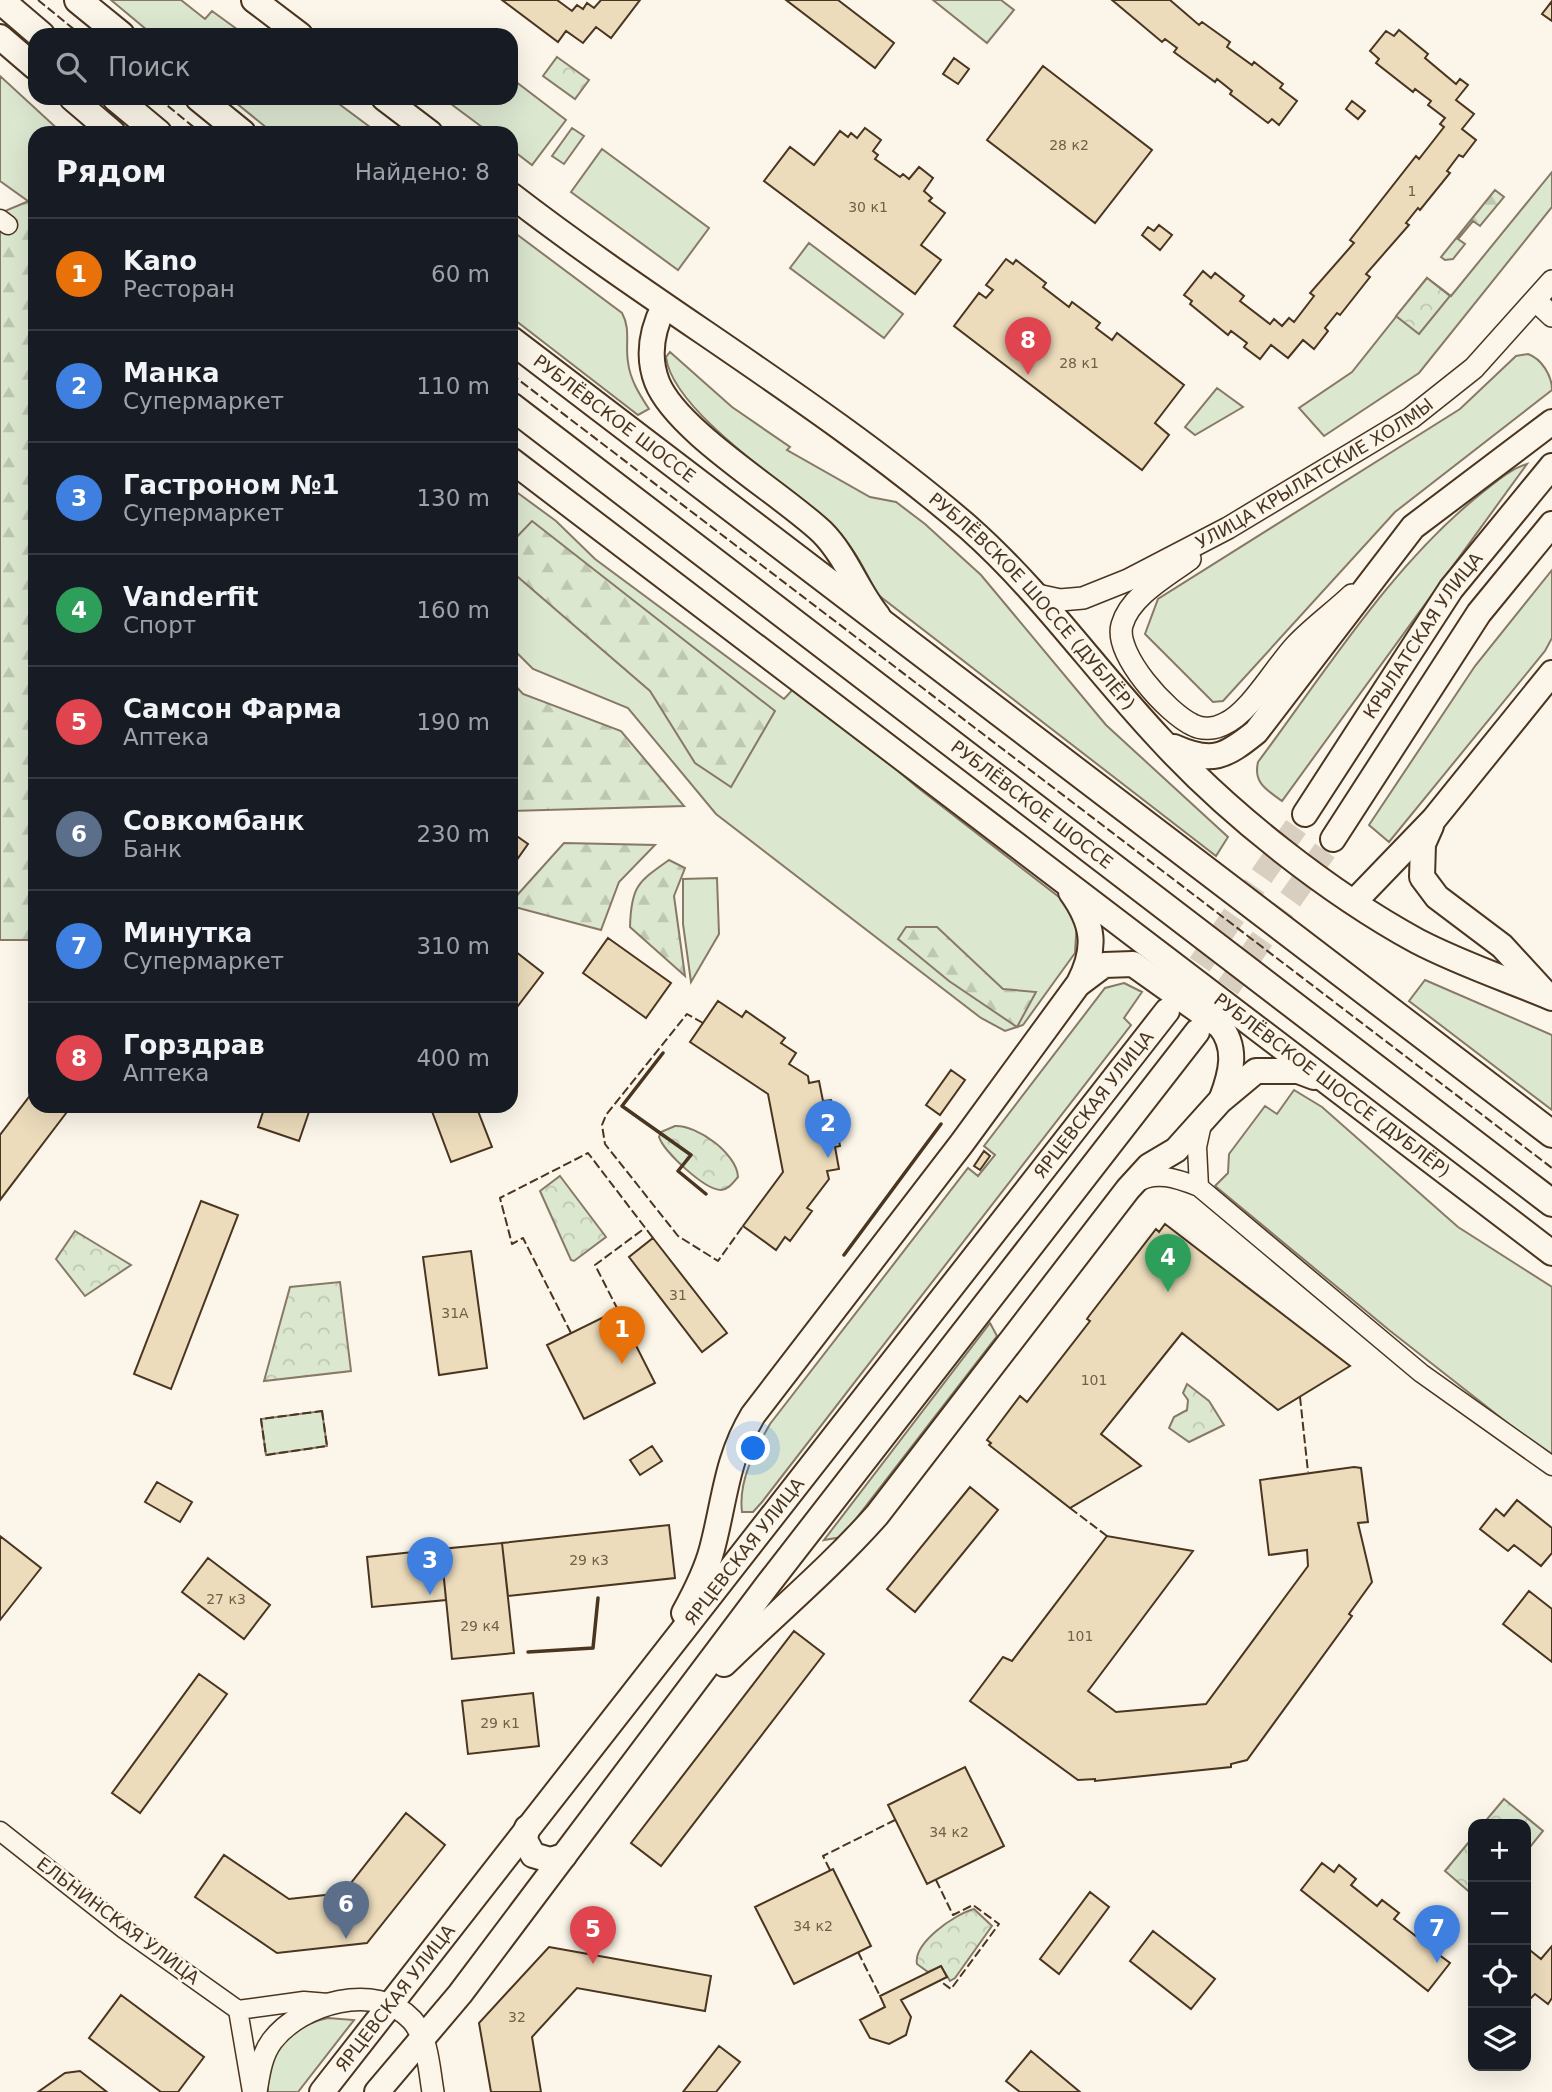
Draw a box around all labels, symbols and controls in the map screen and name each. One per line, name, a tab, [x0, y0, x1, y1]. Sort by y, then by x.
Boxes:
search box	[28, 28, 518, 105]
icon: search	[52, 48, 90, 86]
text: Поиск	[108, 52, 190, 82]
house number: 28 к2	[1049, 137, 1089, 153]
text: Рядом	[56, 154, 167, 189]
text: Найдено: 8	[355, 159, 490, 185]
house number: 1	[1408, 183, 1416, 199]
house number: 30 к1	[848, 199, 888, 215]
text: Kano	[123, 246, 197, 276]
text: 1	[71, 261, 87, 287]
text: 60 m	[431, 261, 490, 287]
text: Ресторан	[123, 276, 235, 302]
pin: 8	[1005, 317, 1051, 375]
street label: РУБЛЁВСКОЕ ШОССЕ	[530, 350, 700, 487]
house number: 28 к1	[1059, 355, 1099, 371]
text: Манка	[123, 358, 220, 388]
text: 2	[71, 373, 87, 399]
text: 110 m	[416, 373, 490, 399]
text: Супермаркет	[123, 388, 284, 414]
street label: УЛИЦА КРЫЛАТСКИЕ ХОЛМЫ	[1192, 393, 1437, 553]
text: Гастроном №1	[123, 470, 340, 500]
text: 3	[71, 485, 87, 511]
text: 130 m	[416, 485, 490, 511]
street label: РУБЛЁВСКОЕ ШОССЕ (ДУБЛЁР)	[925, 488, 1140, 714]
text: Супермаркет	[123, 500, 284, 526]
street label: КРЫЛАТСКАЯ УЛИЦА	[1359, 547, 1487, 722]
text: Vanderfit	[123, 582, 259, 612]
text: 4	[71, 597, 87, 623]
text: 160 m	[416, 597, 490, 623]
text: Спорт	[123, 612, 196, 638]
text: Самсон Фарма	[123, 694, 342, 724]
text: 5	[71, 709, 87, 735]
text: 190 m	[416, 709, 490, 735]
text: Аптека	[123, 724, 209, 750]
street label: РУБЛЁВСКОЕ ШОССЕ	[947, 736, 1117, 873]
text: Совкомбанк	[123, 806, 304, 836]
text: 6	[71, 821, 87, 847]
text: 230 m	[416, 821, 490, 847]
text: Банк	[123, 836, 182, 862]
text: Минутка	[123, 918, 252, 948]
text: 7	[71, 933, 87, 959]
text: 310 m	[416, 933, 490, 959]
text: Супермаркет	[123, 948, 284, 974]
street label: РУБЛЁВСКОЕ ШОССЕ (ДУБЛЁР)	[1210, 988, 1454, 1181]
street label: ЯРЦЕВСКАЯ УЛИЦА	[1029, 1026, 1158, 1182]
text: Горздрав	[123, 1030, 265, 1060]
text: 8	[71, 1045, 87, 1071]
text: 400 m	[416, 1045, 490, 1071]
text: Аптека	[123, 1060, 209, 1086]
pin: 2	[805, 1100, 851, 1158]
pin: 4	[1145, 1234, 1191, 1292]
house number: 31	[669, 1287, 687, 1303]
house number: 31А	[441, 1305, 469, 1321]
pin: 1	[599, 1306, 645, 1364]
house number: 101	[1081, 1372, 1107, 1388]
your location	[736, 1431, 770, 1465]
street label: ЯРЦЕВСКАЯ УЛИЦА	[680, 1473, 809, 1629]
pin: 3	[407, 1537, 453, 1595]
house number: 29 к3	[569, 1552, 609, 1568]
house number: 27 к3	[206, 1591, 246, 1607]
house number: 29 к4	[460, 1618, 500, 1634]
house number: 101	[1067, 1628, 1093, 1644]
house number: 29 к1	[480, 1715, 520, 1731]
map controls	[1468, 1819, 1531, 2071]
button: +	[1468, 1819, 1531, 1882]
house number: 34 к2	[929, 1824, 969, 1840]
street label: ЕЛЬНИНСКАЯ УЛИЦА	[33, 1853, 204, 1989]
pin: 6	[323, 1881, 369, 1939]
button: −	[1468, 1882, 1531, 1945]
pin: 7	[1414, 1905, 1460, 1963]
pin: 5	[570, 1906, 616, 1964]
house number: 34 к2	[793, 1918, 833, 1934]
street label: ЯРЦЕВСКАЯ УЛИЦА	[331, 1920, 459, 2076]
button: locate	[1468, 1945, 1531, 2008]
button: layers	[1468, 2008, 1531, 2071]
house number: 32	[508, 2009, 526, 2025]

